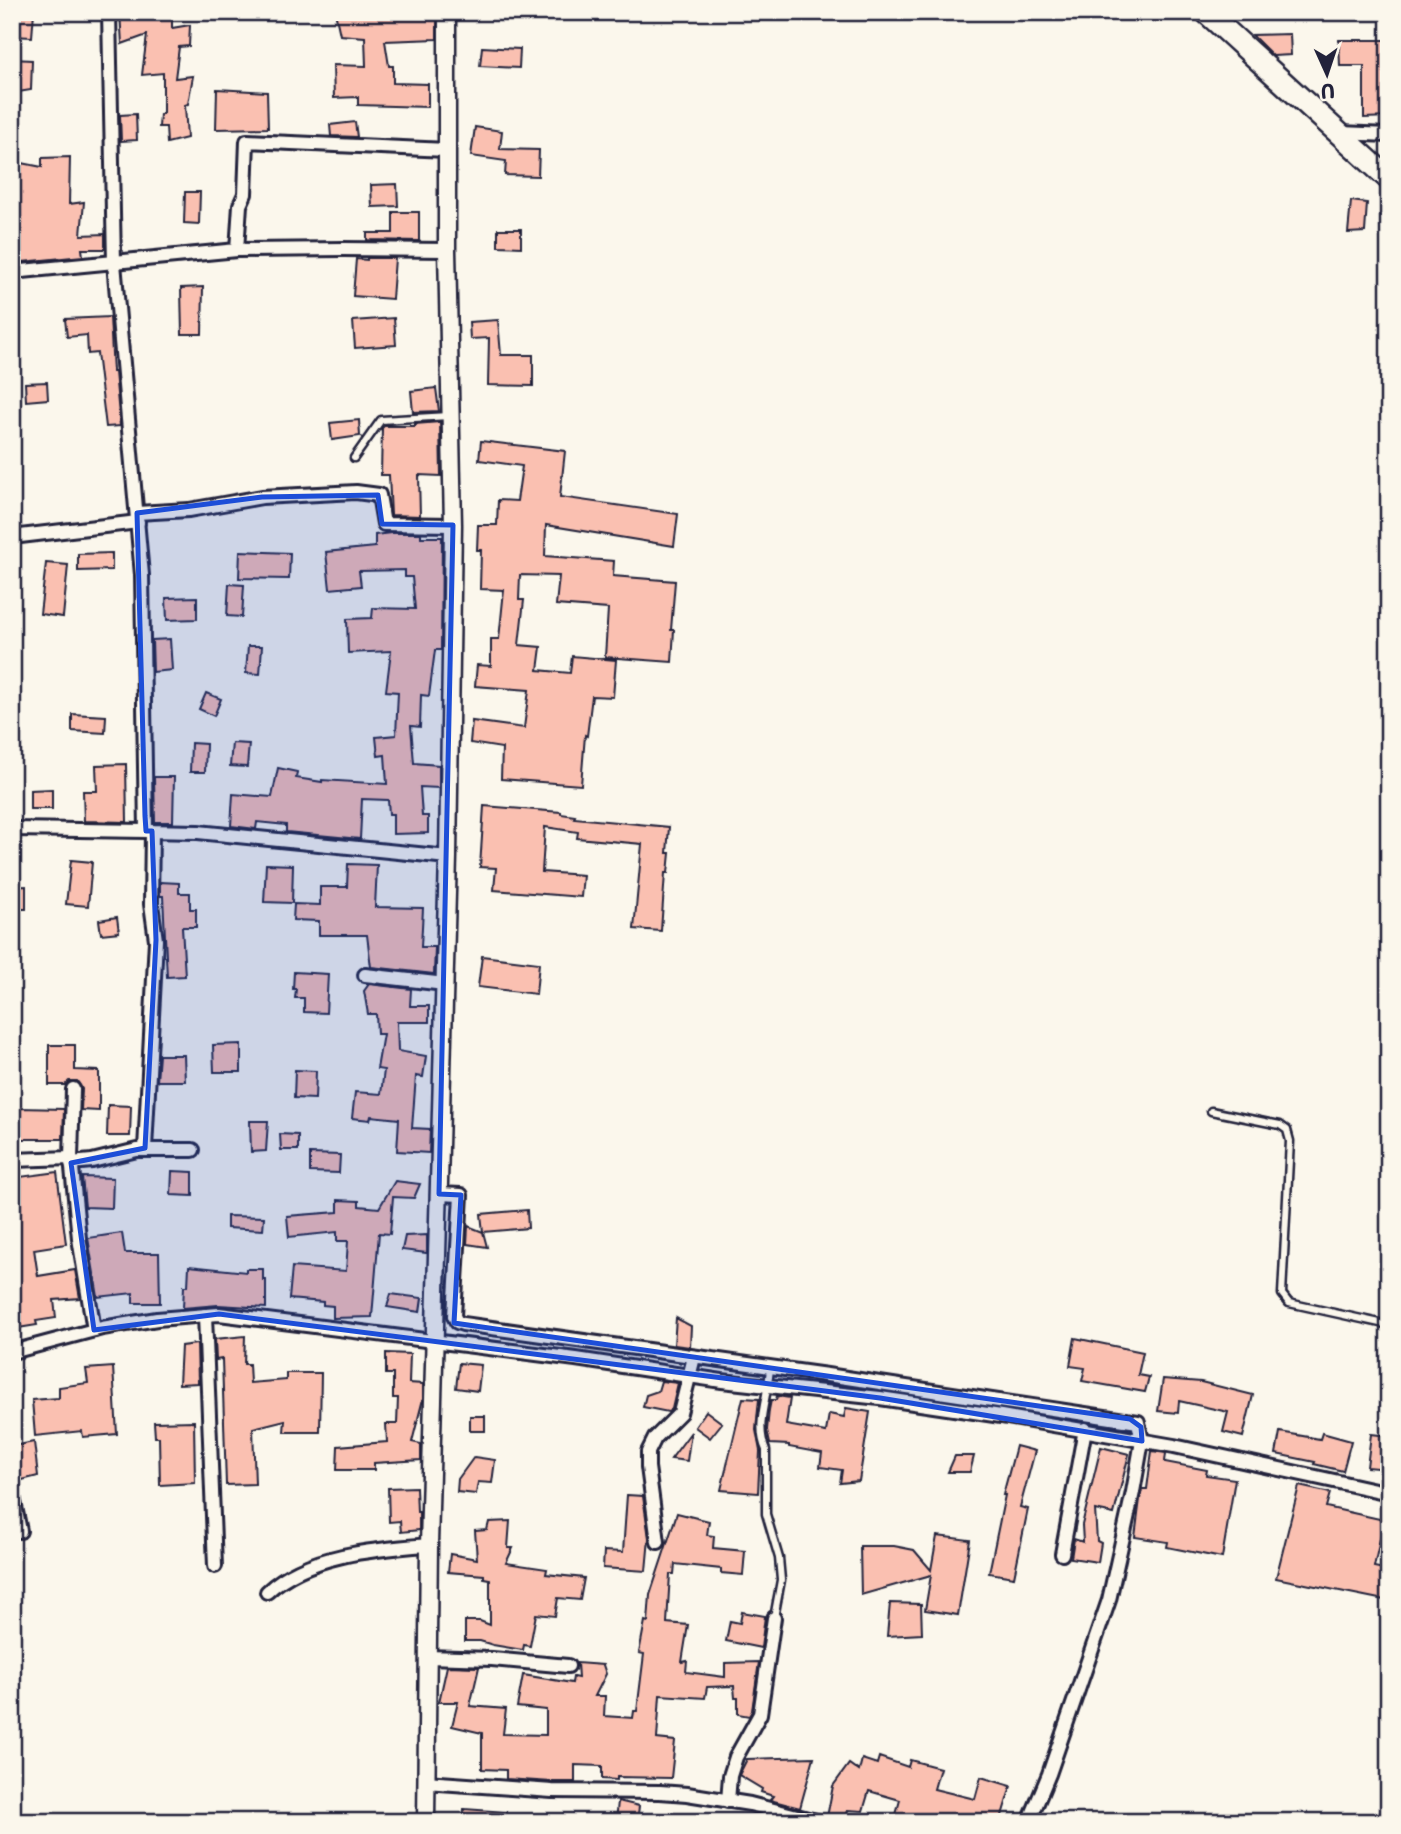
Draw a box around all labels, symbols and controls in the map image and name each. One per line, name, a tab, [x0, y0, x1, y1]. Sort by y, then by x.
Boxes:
north arrow	[1292, 38, 1362, 108]
text: U	[1320, 78, 1336, 106]

